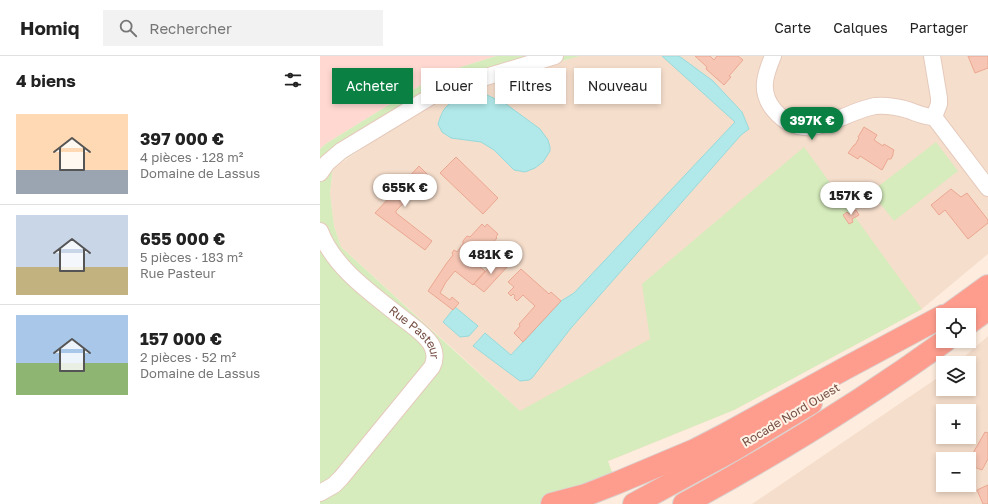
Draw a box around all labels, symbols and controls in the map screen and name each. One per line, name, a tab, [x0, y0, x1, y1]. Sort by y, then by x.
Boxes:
search box	[103, 10, 383, 46]
text: Homiq	[20, 16, 79, 39]
icon: search	[117, 17, 139, 39]
text: Rechercher	[149, 19, 232, 37]
text: Carte	[774, 19, 811, 36]
text: Calques	[833, 19, 888, 36]
text: Partager	[910, 19, 968, 36]
chip: Acheter	[332, 68, 413, 104]
chip: Louer	[421, 68, 487, 104]
chip: Filtres	[495, 68, 566, 104]
chip: Nouveau	[574, 68, 661, 104]
icon: filters	[282, 69, 304, 91]
text: 4 biens	[16, 70, 76, 91]
pin: 397K €	[779, 107, 845, 141]
text: 397K €	[789, 112, 835, 128]
text: 397 000 €	[140, 128, 224, 149]
icon: home	[48, 130, 96, 178]
text: 4 pièces · 128 m²	[140, 149, 243, 165]
text: Domaine de Lassus	[140, 165, 260, 181]
pin: 655K €	[372, 174, 438, 208]
text: 655K €	[382, 179, 428, 195]
pin: 157K €	[818, 182, 884, 216]
text: 157K €	[829, 187, 873, 203]
text: 655 000 €	[140, 228, 225, 249]
icon: home	[48, 231, 96, 279]
pin: 481K €	[458, 241, 524, 275]
text: 481K €	[469, 246, 513, 262]
text: 5 pièces · 183 m²	[140, 249, 243, 265]
text: Rue Pasteur	[140, 265, 216, 281]
street label: Rue Pasteur	[386, 302, 443, 359]
map controls	[936, 308, 976, 492]
button: locate	[936, 308, 976, 348]
text: 157 000 €	[140, 328, 222, 349]
icon: home	[48, 331, 96, 379]
text: 2 pièces · 52 m²	[140, 349, 236, 365]
button: layers	[936, 356, 976, 396]
text: Domaine de Lassus	[140, 365, 260, 381]
street label: Rocade Nord Ouest	[739, 379, 843, 450]
button: +	[936, 404, 976, 444]
button: −	[936, 452, 976, 492]

